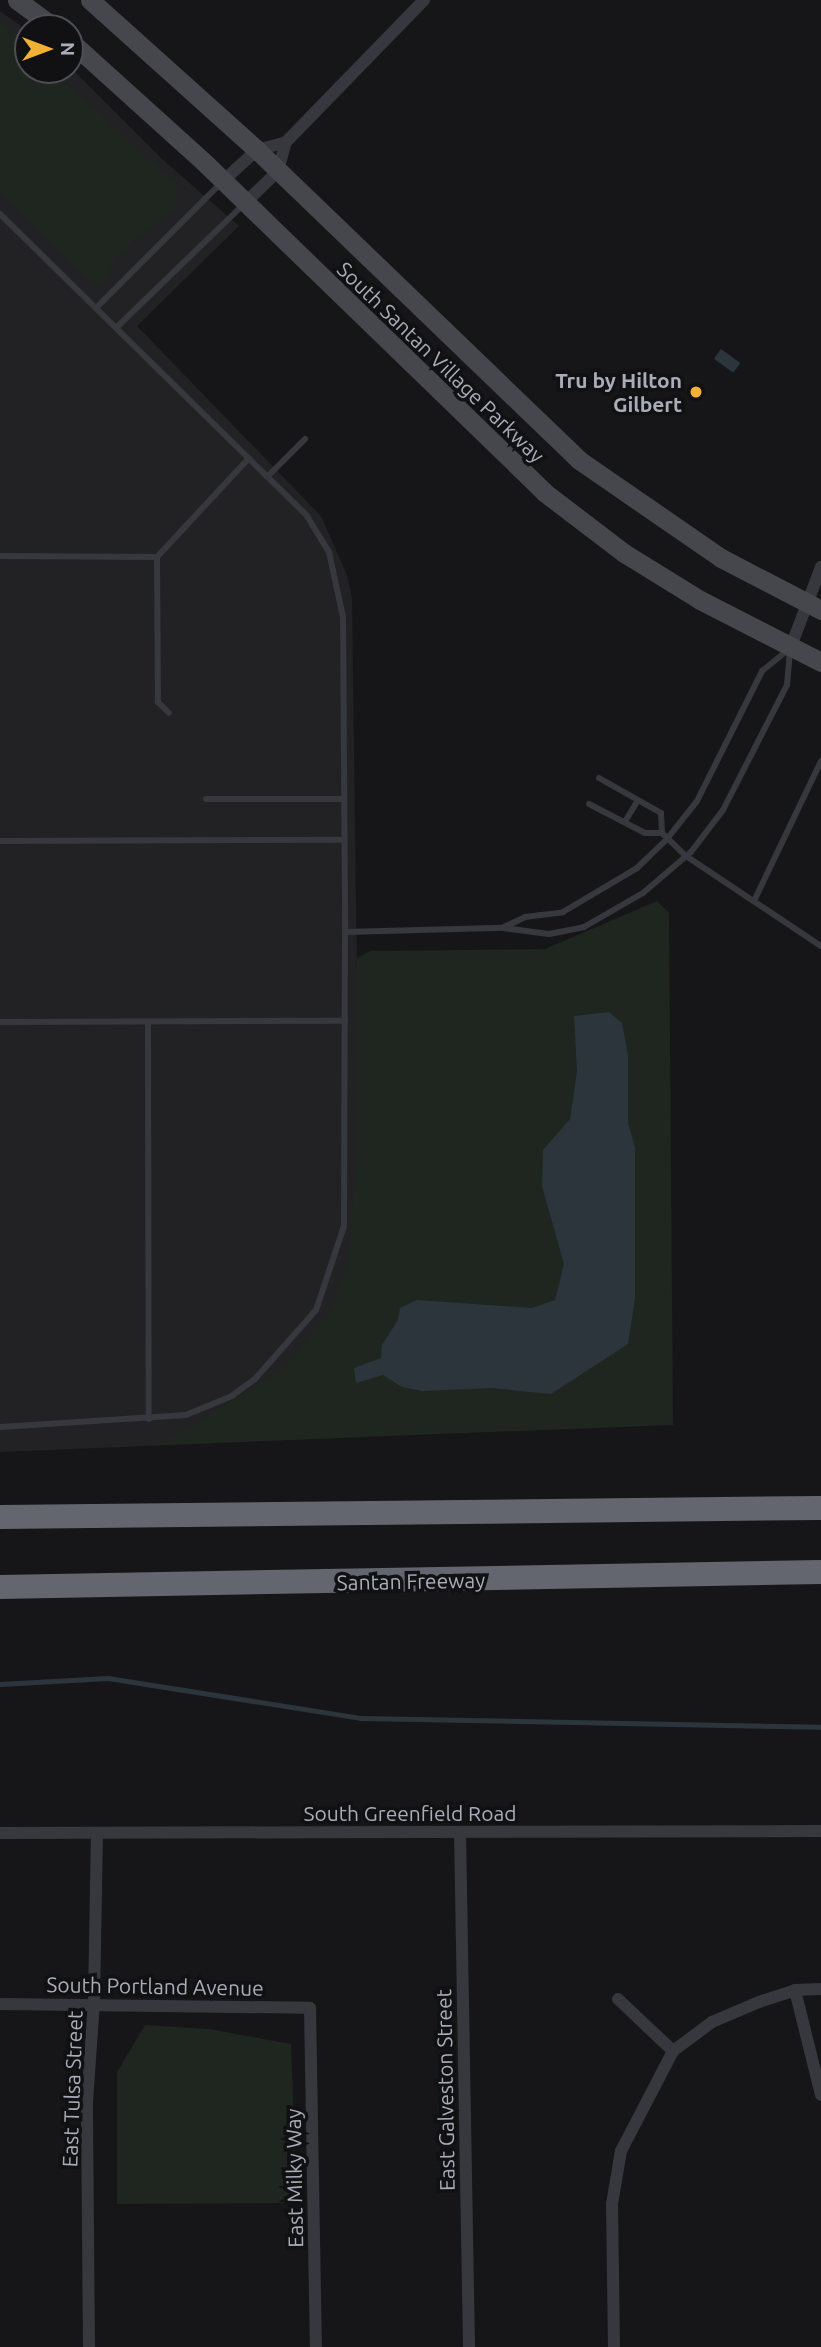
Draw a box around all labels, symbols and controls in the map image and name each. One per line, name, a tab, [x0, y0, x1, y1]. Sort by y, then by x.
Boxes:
north arrow	[14, 14, 84, 84]
text: N	[57, 42, 79, 56]
street label: South Santan Village Parkway	[332, 256, 550, 468]
place label: Tru by Hilton Gilbert	[555, 367, 682, 417]
marker: Tru by Hilton Gilbert	[688, 384, 704, 400]
street label: Santan Freeway	[336, 1567, 486, 1595]
street label: South Greenfield Road	[303, 1800, 517, 1826]
street label: South Portland Avenue	[46, 1972, 264, 2000]
street label: East Galveston Street	[431, 1989, 459, 2191]
street label: East Tulsa Street	[57, 2010, 87, 2168]
street label: East Milky Way	[280, 2108, 308, 2248]

